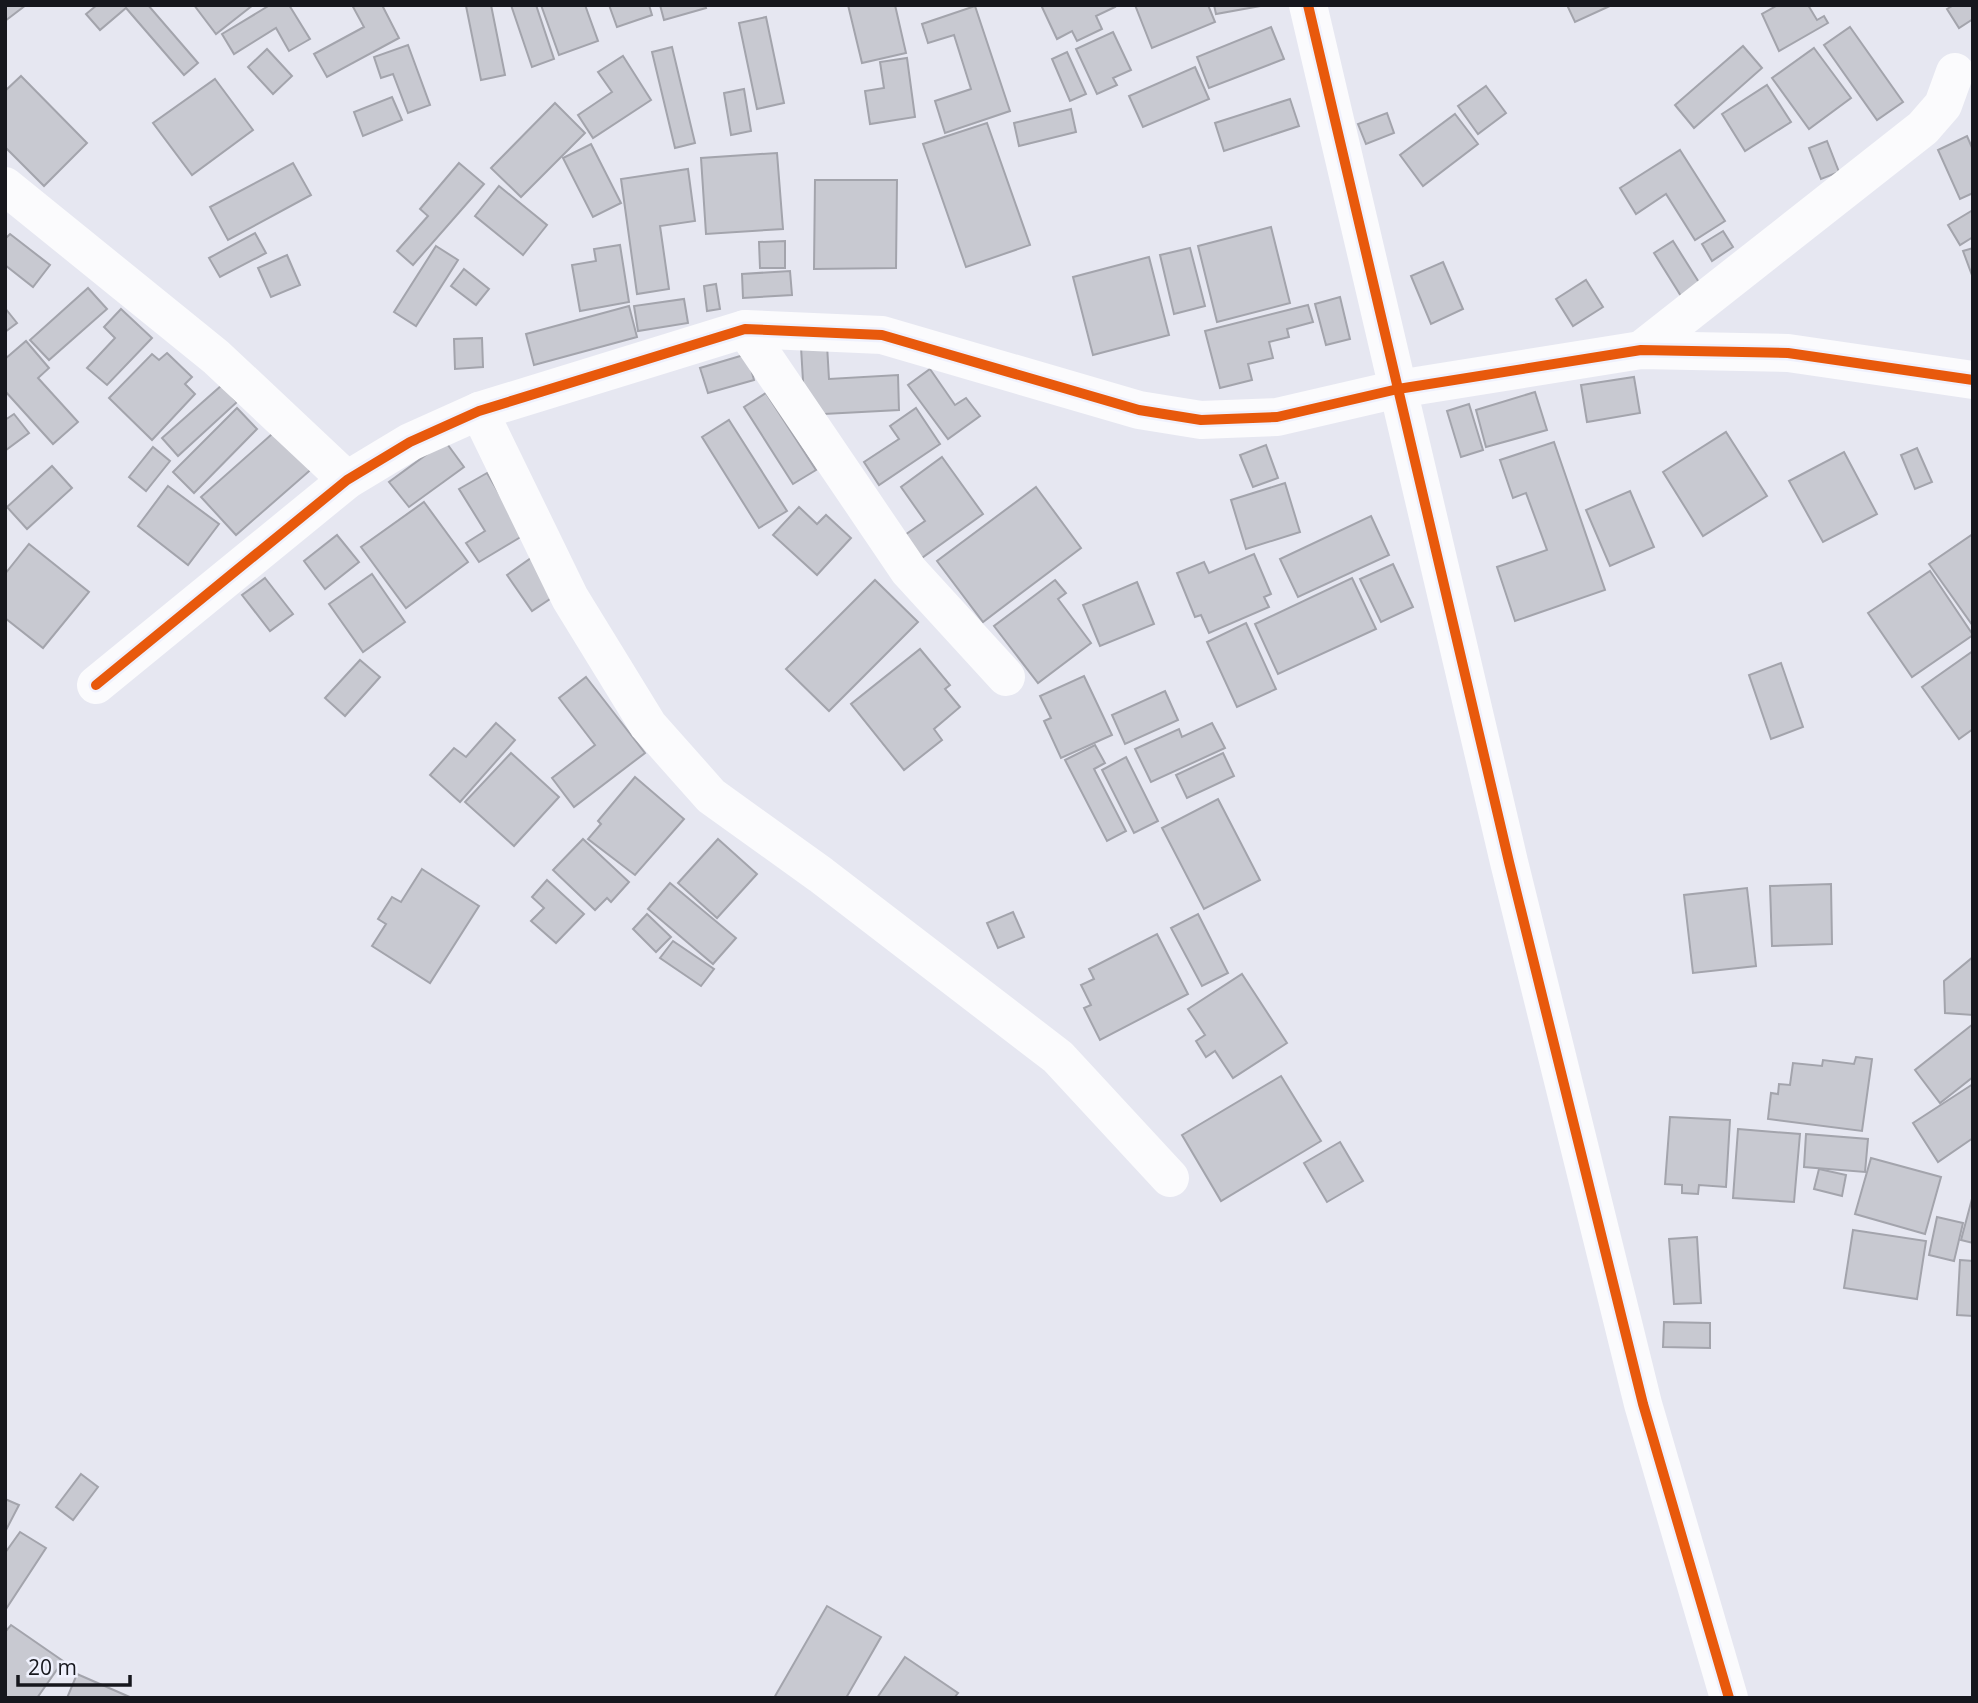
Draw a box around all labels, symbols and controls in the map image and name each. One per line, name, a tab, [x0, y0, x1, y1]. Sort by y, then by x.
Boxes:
scale bar	[18, 1644, 130, 1688]
text: 20 m	[28, 1653, 77, 1681]

